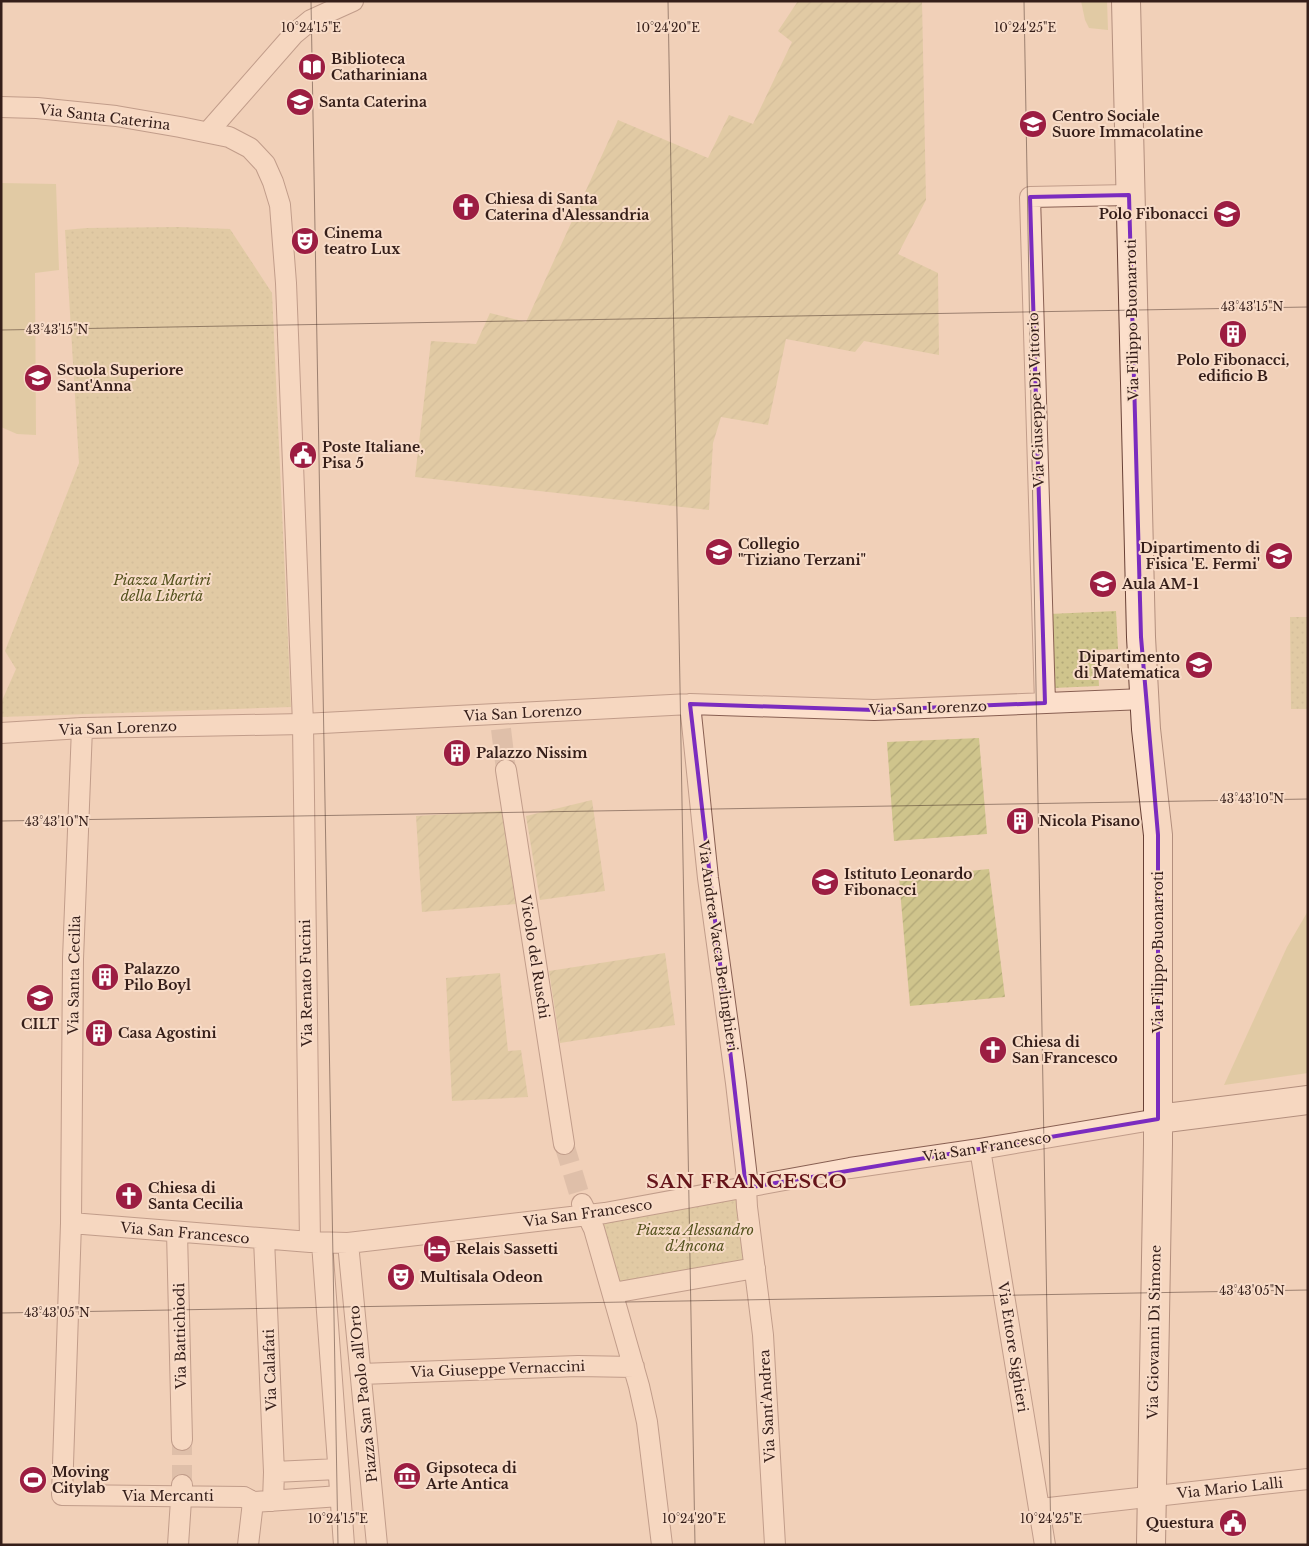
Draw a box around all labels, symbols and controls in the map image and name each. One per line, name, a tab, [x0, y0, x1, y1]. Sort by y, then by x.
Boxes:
text: 10°24'15"E	[281, 20, 341, 35]
text: 10°24'20"E	[636, 20, 700, 35]
text: 10°24'25"E	[994, 20, 1056, 35]
place label: Biblioteca Cathariniana	[331, 50, 427, 84]
library icon: Biblioteca Cathariniana	[297, 52, 327, 82]
school or university icon: Santa Caterina	[285, 87, 315, 117]
place label: Santa Caterina	[319, 93, 427, 111]
street label: Via Santa Caterina	[38, 100, 172, 134]
place label: Centro Sociale Suore Immacolatine	[1052, 107, 1203, 141]
school or university icon: Centro Sociale Suore Immacolatine	[1018, 109, 1048, 139]
place label: Chiesa di Santa Caterina d'Alessandria	[485, 190, 649, 224]
church icon: Chiesa di Santa Caterina d'Alessandria	[451, 192, 481, 222]
school or university icon: Polo Fibonacci	[1212, 199, 1242, 229]
place label: Polo Fibonacci	[1099, 205, 1208, 223]
place label: Cinema teatro Lux	[324, 224, 401, 258]
theatre icon: Cinema teatro Lux	[290, 226, 320, 256]
street label: Via Filippo Buonarroti	[1122, 239, 1142, 402]
text: 43°43'15"N	[1221, 299, 1283, 314]
street label: Via Giuseppe Di Vittorio	[1024, 312, 1048, 489]
building icon: Polo Fibonacci, edificio B	[1218, 319, 1248, 349]
text: 43°43'15"N	[26, 322, 88, 337]
place label: Polo Fibonacci, edificio B	[1177, 351, 1289, 385]
place label: Scuola Superiore Sant'Anna	[57, 361, 184, 395]
school or university icon: Scuola Superiore Sant'Anna	[23, 363, 53, 393]
place label: Poste Italiane, Pisa 5	[322, 438, 424, 472]
public building icon: Poste Italiane, Pisa 5	[288, 440, 318, 470]
place label: Collegio "Tiziano Terzani"	[738, 535, 866, 569]
school or university icon: Collegio "Tiziano Terzani"	[704, 537, 734, 567]
place label: Dipartimento di Fisica 'E. Fermi'	[1140, 539, 1260, 573]
school or university icon: Dipartimento di Fisica 'E. Fermi'	[1264, 541, 1294, 571]
school or university icon: Aula AM-1	[1088, 569, 1118, 599]
park label: Piazza Martiri della Libertà	[112, 571, 211, 605]
place label: Aula AM-1	[1121, 575, 1199, 593]
place label: Dipartimento di Matematica	[1074, 648, 1180, 682]
school or university icon: Dipartimento di Matematica	[1184, 650, 1214, 680]
street label: Via San Lorenzo	[868, 697, 987, 719]
street label: Via San Lorenzo	[463, 701, 582, 725]
street label: Via San Lorenzo	[58, 717, 177, 739]
building icon: Palazzo Nissim	[442, 738, 472, 768]
place label: Palazzo Nissim	[476, 744, 588, 762]
text: 43°43'10"N	[1220, 791, 1284, 806]
building icon: Nicola Pisano	[1005, 806, 1035, 836]
place label: Nicola Pisano	[1039, 812, 1140, 830]
text: 43°43'10"N	[25, 814, 89, 829]
street label: Via Andrea Vacca Berlinghieri	[694, 838, 742, 1053]
place label: Istituto Leonardo Fibonacci	[844, 865, 973, 899]
school or university icon: Istituto Leonardo Fibonacci	[810, 867, 840, 897]
street label: Via Filippo Buonarroti	[1149, 871, 1167, 1034]
street label: Vicolo del Ruschi	[516, 893, 554, 1020]
street label: Via Santa Cecilia	[64, 915, 84, 1036]
street label: Via Renato Fucini	[296, 919, 316, 1048]
place label: Palazzo Pilo Boyl	[124, 960, 191, 994]
building icon: Palazzo Pilo Boyl	[90, 962, 120, 992]
school or university icon: CILT	[25, 983, 55, 1013]
place label: CILT	[21, 1015, 59, 1033]
building icon: Casa Agostini	[84, 1018, 114, 1048]
place label: Casa Agostini	[118, 1024, 216, 1042]
place label: Chiesa di San Francesco	[1012, 1033, 1118, 1067]
church icon: Chiesa di San Francesco	[978, 1035, 1008, 1065]
street label: Via San Francesco	[921, 1128, 1052, 1166]
district label: SAN FRANCESCO	[646, 1170, 848, 1193]
place label: Chiesa di Santa Cecilia	[148, 1179, 243, 1213]
church icon: Chiesa di Santa Cecilia	[114, 1181, 144, 1211]
street label: Via San Francesco	[522, 1195, 653, 1231]
street label: Via San Francesco	[119, 1218, 250, 1248]
park label: Piazza Alessandro d'Ancona	[635, 1221, 754, 1255]
hotel icon: Relais Sassetti	[422, 1234, 452, 1264]
place label: Relais Sassetti	[456, 1240, 558, 1258]
street label: Via Giovanni Di Simone	[1143, 1245, 1165, 1420]
theatre icon: Multisala Odeon	[386, 1262, 416, 1292]
place label: Multisala Odeon	[420, 1268, 543, 1286]
street label: Via Ettore Sighieri	[994, 1280, 1032, 1414]
street label: Via Battichiodi	[170, 1282, 190, 1390]
text: 43°43'05"N	[1219, 1283, 1285, 1298]
text: 43°43'05"N	[24, 1305, 90, 1320]
street label: Piazza San Paolo all'Orto	[345, 1305, 381, 1483]
street label: Via Calafati	[260, 1328, 280, 1412]
street label: Via Sant'Andrea	[755, 1349, 779, 1464]
street label: Via Giuseppe Vernaccini	[409, 1357, 586, 1381]
place label: Gipsoteca di Arte Antica	[425, 1459, 517, 1493]
museum icon: Gipsoteca di Arte Antica	[392, 1461, 422, 1491]
place label: Moving Citylab	[52, 1463, 110, 1497]
sports icon: Moving Citylab	[18, 1465, 48, 1495]
street label: Via Mario Lalli	[1175, 1473, 1284, 1503]
street label: Via Mercanti	[121, 1487, 214, 1505]
public building icon: Questura	[1218, 1508, 1248, 1538]
text: 10°24'15"E	[308, 1511, 368, 1526]
text: 10°24'20"E	[662, 1511, 726, 1526]
text: 10°24'25"E	[1020, 1511, 1082, 1526]
place label: Questura	[1146, 1514, 1214, 1532]

